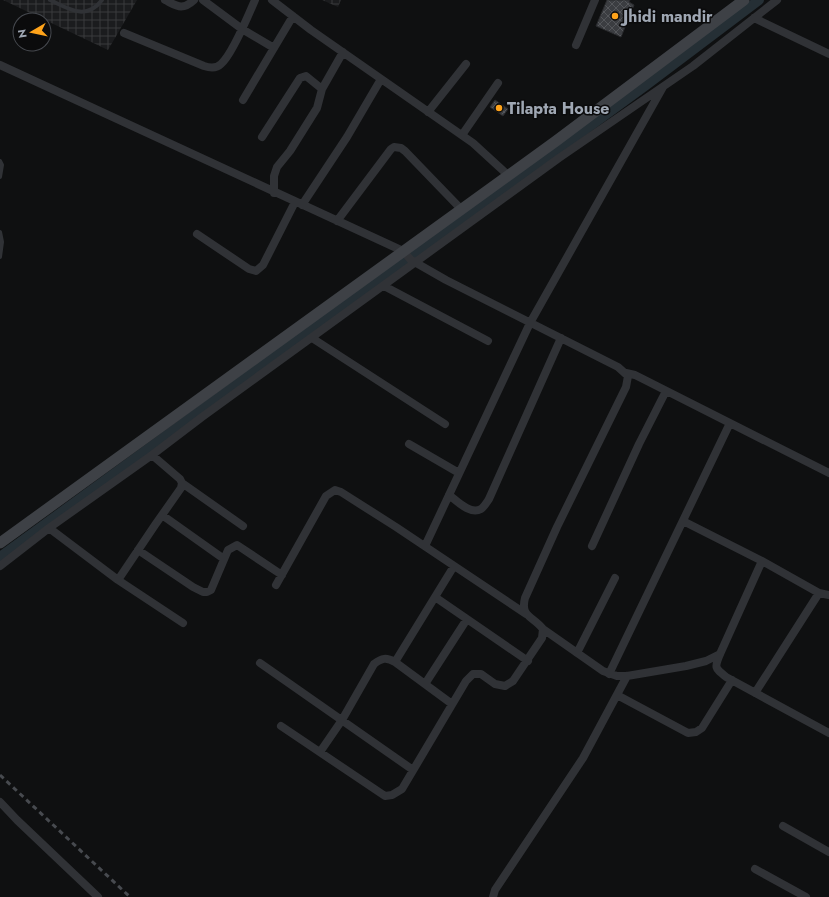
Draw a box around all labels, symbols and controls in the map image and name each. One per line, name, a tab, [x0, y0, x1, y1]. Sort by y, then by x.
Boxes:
place label: Jhidi mandir	[620, 5, 713, 28]
marker: Jhidi mandir	[610, 11, 620, 21]
north arrow	[12, 12, 52, 52]
text: N	[14, 28, 31, 39]
place label: Tilapta House	[507, 97, 609, 120]
marker: Tilapta House	[494, 103, 504, 113]

